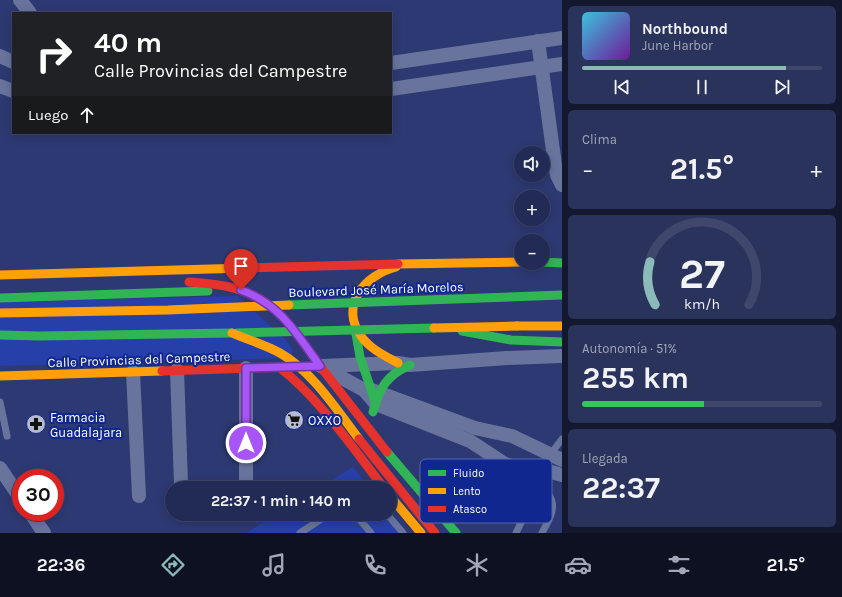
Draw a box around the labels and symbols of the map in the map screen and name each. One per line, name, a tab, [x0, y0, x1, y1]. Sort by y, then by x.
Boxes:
pin	[224, 249, 258, 290]
street label: Boulevard José María Morelos	[288, 279, 464, 300]
street label: Calle Provincias del Campestre	[47, 349, 231, 370]
supermarket icon: OXXO	[283, 409, 305, 431]
place label: Farmacia Guadalajara	[50, 410, 122, 440]
pharmacy icon: Farmacia Guadalajara	[25, 413, 47, 435]
place label: OXXO	[308, 413, 341, 428]
position arrow	[225, 422, 267, 464]
legend	[420, 459, 552, 523]
text: Fluido	[453, 467, 484, 480]
speed limit sign: 30	[12, 469, 64, 521]
text: Lento	[453, 485, 481, 498]
text: Atasco	[453, 503, 487, 516]

